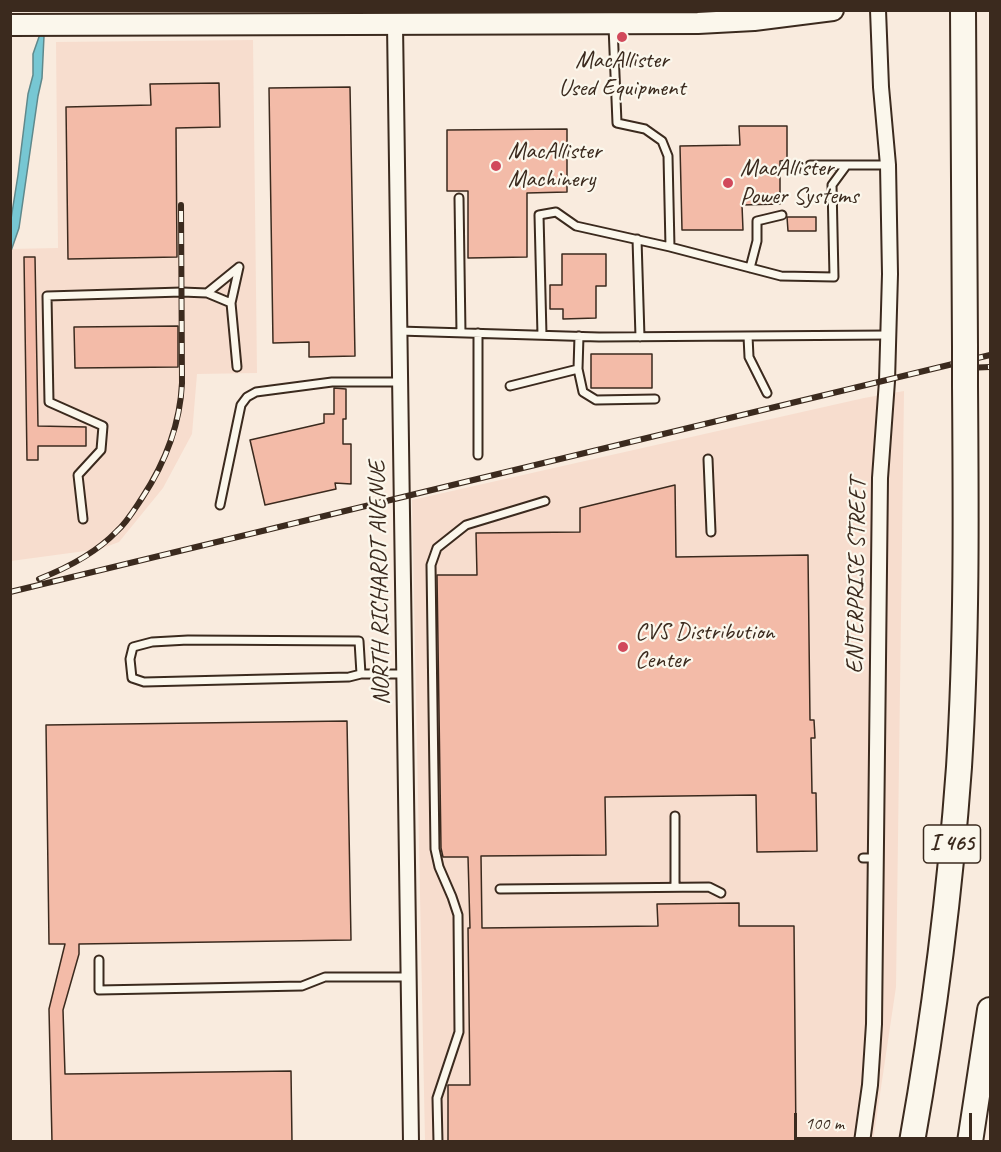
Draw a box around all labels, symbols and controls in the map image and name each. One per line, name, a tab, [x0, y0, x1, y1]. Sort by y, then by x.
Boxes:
marker: MacAllister Used Equipment	[615, 30, 629, 44]
place label: MacAllister Used Equipment	[559, 47, 685, 103]
place label: MacAllister Machinery	[508, 138, 602, 194]
place label: MacAllister Power Systems	[740, 155, 858, 211]
marker: MacAllister Machinery	[489, 159, 503, 173]
marker: MacAllister Power Systems	[721, 176, 735, 190]
street label: NORTH RICHARDT AVENUE	[363, 461, 397, 705]
street label: ENTERPRISE STREET	[841, 478, 873, 674]
place label: CVS Distribution Center	[635, 619, 774, 675]
marker: CVS Distribution Center	[616, 640, 630, 654]
road number: I 465	[924, 825, 980, 863]
scale bar	[797, 1101, 976, 1139]
text: 100 m	[805, 1112, 844, 1134]

